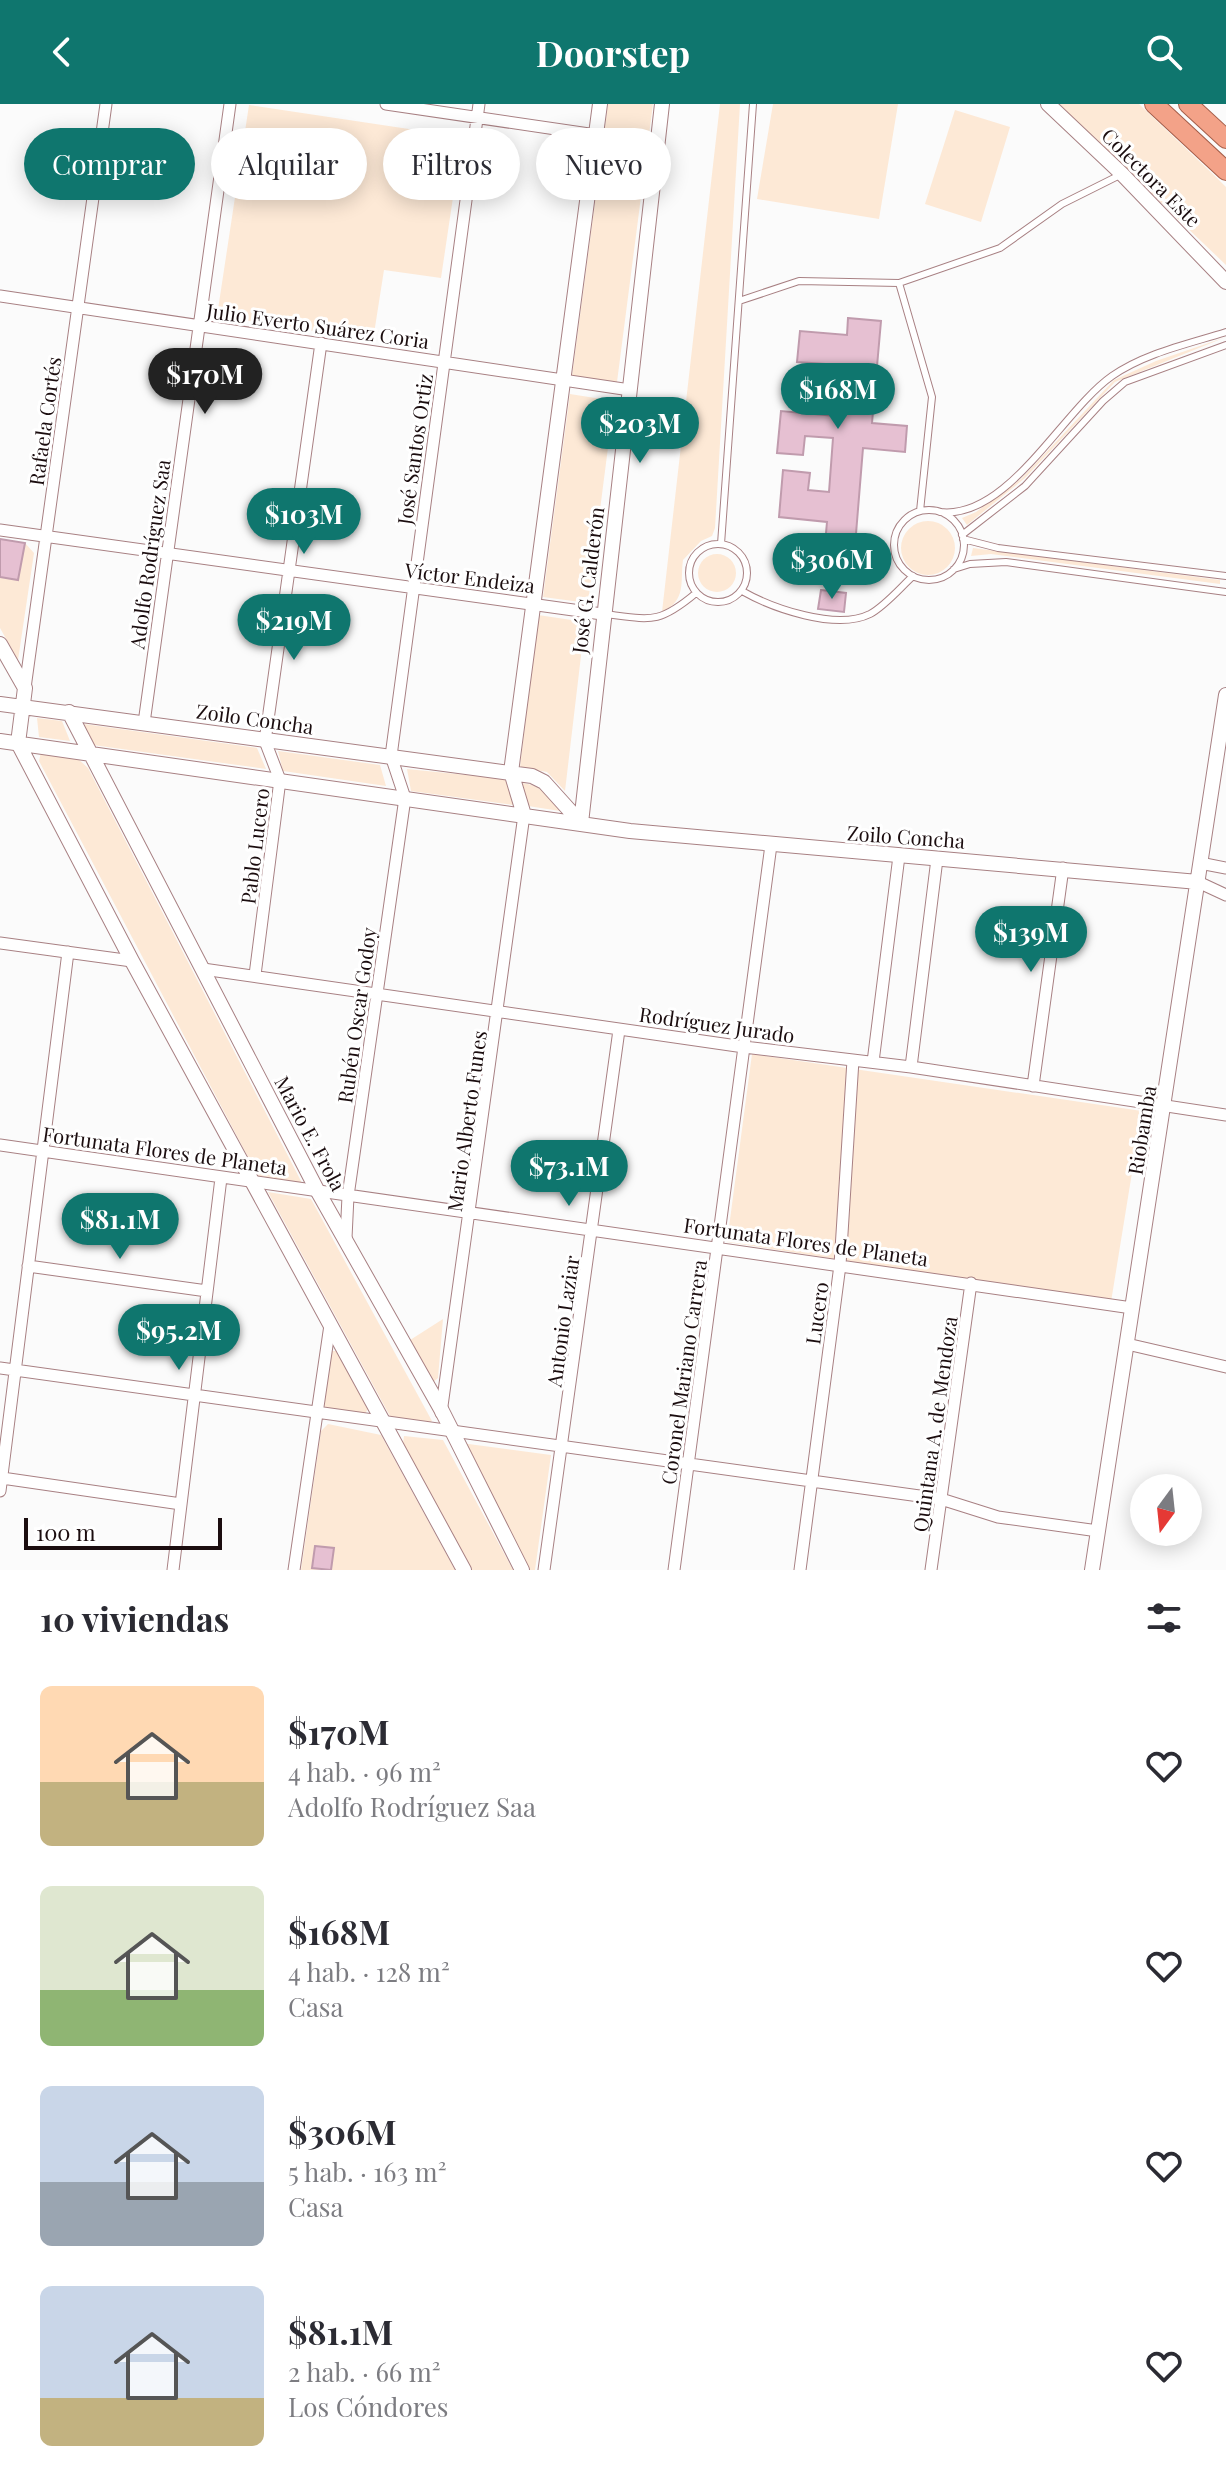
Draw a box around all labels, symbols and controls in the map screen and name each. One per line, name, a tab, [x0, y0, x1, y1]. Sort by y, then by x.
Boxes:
text: Doorstep	[536, 28, 690, 76]
icon: back	[40, 30, 84, 74]
icon: search	[1142, 30, 1186, 74]
street label: Colectora Este	[1097, 122, 1207, 232]
chip: Comprar	[24, 128, 195, 200]
chip: Alquilar	[211, 128, 367, 200]
chip: Filtros	[383, 128, 520, 200]
chip: Nuevo	[536, 128, 671, 200]
street label: Julio Everto Suárez Coria	[204, 296, 431, 354]
pin: $170M	[149, 348, 261, 416]
street label: Rafaela Cortés	[22, 355, 66, 487]
text: $170M	[166, 356, 244, 391]
pin: $168M	[782, 363, 894, 431]
text: $168M	[799, 371, 877, 406]
street label: José Santos Ortiz	[390, 372, 438, 527]
pin: $203M	[584, 397, 696, 465]
text: $203M	[599, 405, 681, 440]
street label: Adolfo Rodríguez Saa	[122, 458, 176, 651]
pin: $103M	[248, 488, 360, 556]
text: $103M	[265, 496, 343, 531]
street label: José G. Calderón	[564, 505, 609, 656]
pin: $306M	[776, 533, 888, 601]
text: $306M	[791, 541, 873, 576]
street label: Víctor Endeiza	[402, 556, 537, 598]
pin: $219M	[238, 594, 350, 662]
text: $219M	[256, 602, 332, 637]
street label: Zoilo Concha	[195, 696, 315, 740]
street label: Pablo Lucero	[233, 786, 275, 906]
street label: Zoilo Concha	[846, 818, 966, 854]
pin: $139M	[975, 906, 1087, 974]
text: $139M	[993, 914, 1069, 949]
street label: Rubén Oscar Godoy	[330, 925, 382, 1105]
street label: Rodríguez Jurado	[638, 1000, 796, 1048]
street label: Mario Alberto Funes	[440, 1029, 492, 1213]
street label: Mario E. Frola	[269, 1071, 353, 1195]
street label: Riobamba	[1121, 1083, 1161, 1177]
street label: Fortunata Flores de Planeta	[41, 1119, 289, 1181]
pin: $73.1M	[504, 1140, 634, 1208]
text: $73.1M	[529, 1148, 609, 1183]
pin: $81.1M	[55, 1193, 185, 1261]
text: $81.1M	[80, 1201, 160, 1236]
street label: Fortunata Flores de Planeta	[682, 1210, 930, 1272]
street label: Antonio Laziar	[539, 1254, 585, 1389]
street label: Coronel Mariano Carrera	[654, 1258, 712, 1486]
street label: Lucero	[798, 1280, 834, 1346]
pin: $95.2M	[114, 1304, 244, 1372]
text: $95.2M	[136, 1312, 222, 1347]
street label: Quintana A. de Mendoza	[905, 1314, 963, 1534]
north arrow	[1130, 1474, 1202, 1546]
map controls	[1130, 1474, 1202, 1546]
scale bar	[24, 1514, 222, 1550]
text: 100 m	[36, 1517, 96, 1547]
text: 10 viviendas	[40, 1595, 229, 1641]
icon: filters	[1142, 1596, 1186, 1640]
text: $170M	[288, 1708, 389, 1754]
icon: home	[104, 1718, 200, 1814]
icon: heart	[1142, 1744, 1186, 1788]
text: 4 hab. · 96 m²	[288, 1754, 441, 1789]
text: Adolfo Rodríguez Saa	[288, 1789, 536, 1824]
text: $168M	[288, 1908, 390, 1954]
icon: home	[104, 1918, 200, 2014]
icon: heart	[1142, 1944, 1186, 1988]
text: 4 hab. · 128 m²	[288, 1954, 450, 1989]
text: Casa	[288, 1989, 343, 2024]
text: $306M	[288, 2108, 397, 2154]
icon: home	[104, 2118, 200, 2214]
icon: heart	[1142, 2144, 1186, 2188]
text: 5 hab. · 163 m²	[288, 2154, 447, 2189]
text: Casa	[288, 2189, 343, 2224]
text: $81.1M	[288, 2308, 393, 2354]
icon: home	[104, 2318, 200, 2414]
icon: heart	[1142, 2344, 1186, 2388]
text: 2 hab. · 66 m²	[288, 2354, 441, 2389]
text: Los Cóndores	[288, 2389, 448, 2424]

